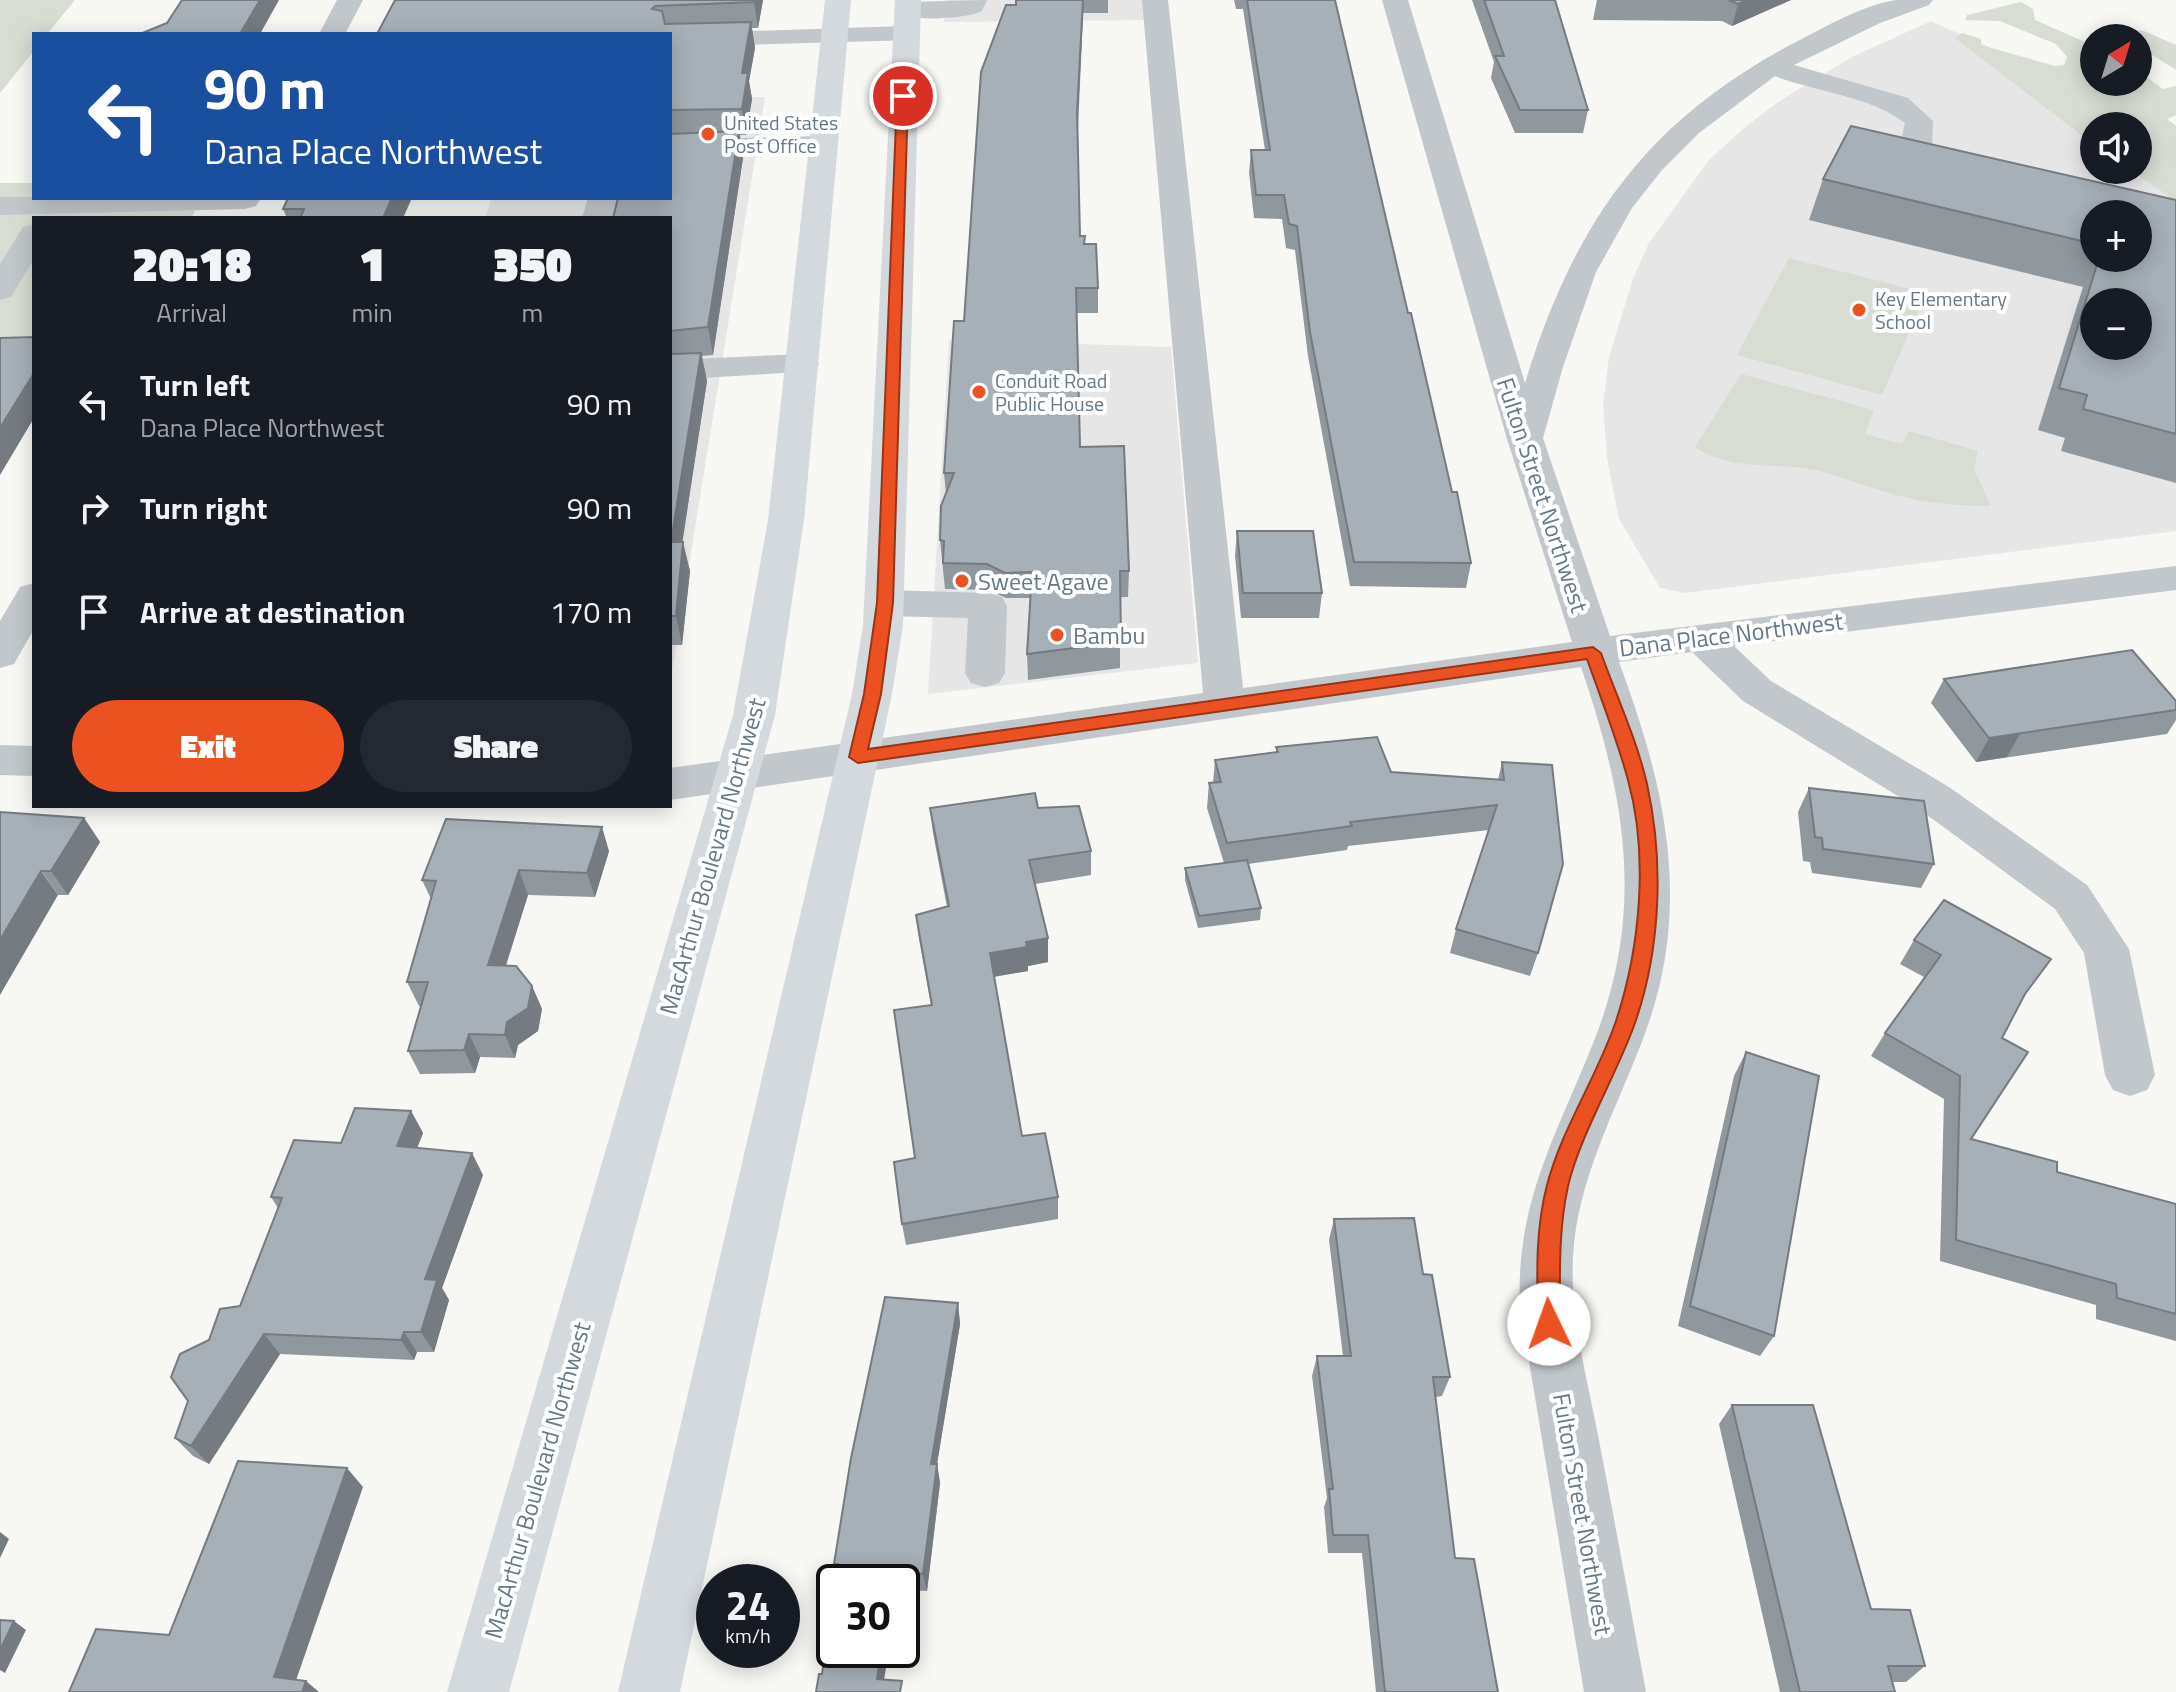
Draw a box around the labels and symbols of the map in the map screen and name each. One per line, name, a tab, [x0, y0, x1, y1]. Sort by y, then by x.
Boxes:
north arrow	[2080, 24, 2152, 96]
pin	[869, 62, 937, 130]
place label: United States Post Office	[724, 107, 838, 161]
marker: United States Post Office	[699, 125, 717, 143]
place label: Key Elementary School	[1875, 283, 2007, 337]
marker: Key Elementary School	[1850, 301, 1868, 319]
place label: Conduit Road Public House	[995, 365, 1107, 419]
street label: Fulton Street Northwest	[1488, 373, 1598, 618]
marker: Conduit Road Public House	[970, 383, 988, 401]
place label: Sweet Agave	[978, 563, 1109, 599]
marker: Sweet Agave	[953, 572, 971, 590]
street label: Dana Place Northwest	[1617, 602, 1846, 666]
place label: Bambu	[1073, 617, 1145, 653]
marker: Bambu	[1048, 626, 1066, 644]
street label: MacArthur Boulevard Northwest	[649, 693, 775, 1019]
position arrow	[1507, 1282, 1591, 1366]
street label: MacArthur Boulevard Northwest	[474, 1317, 600, 1643]
street label: Fulton Street Northwest	[1544, 1390, 1622, 1638]
speed limit sign: 30	[816, 1564, 920, 1668]

